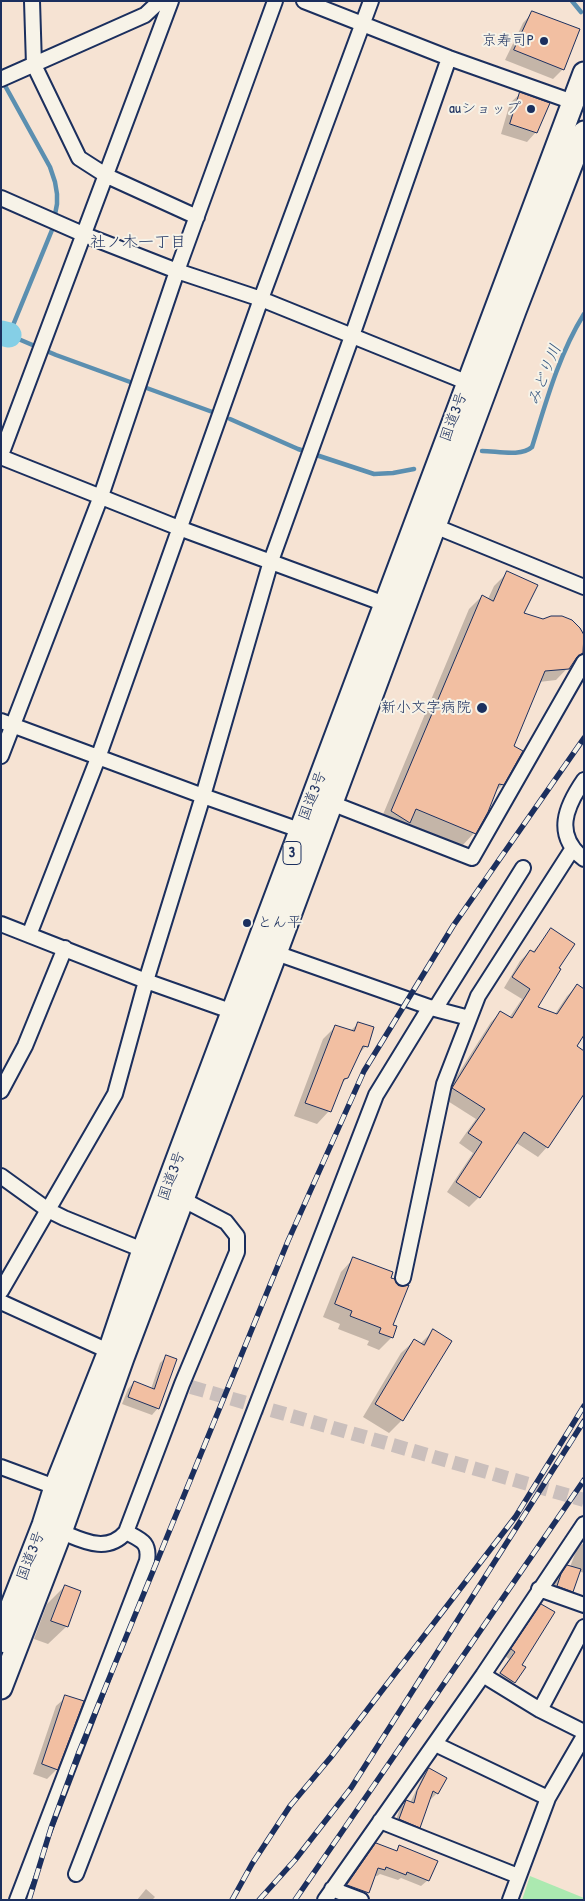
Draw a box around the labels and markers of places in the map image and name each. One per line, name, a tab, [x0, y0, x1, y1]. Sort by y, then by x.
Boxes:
place label: 京寿司P	[482, 32, 534, 50]
marker: 京寿司P	[538, 35, 550, 47]
place label: auショップ	[449, 100, 521, 118]
marker: auショップ	[525, 103, 537, 115]
place label: 新小文字病院	[381, 699, 471, 717]
marker: 新小文字病院	[475, 701, 489, 715]
place label: とん平	[257, 914, 302, 932]
marker: とん平	[241, 917, 253, 929]

